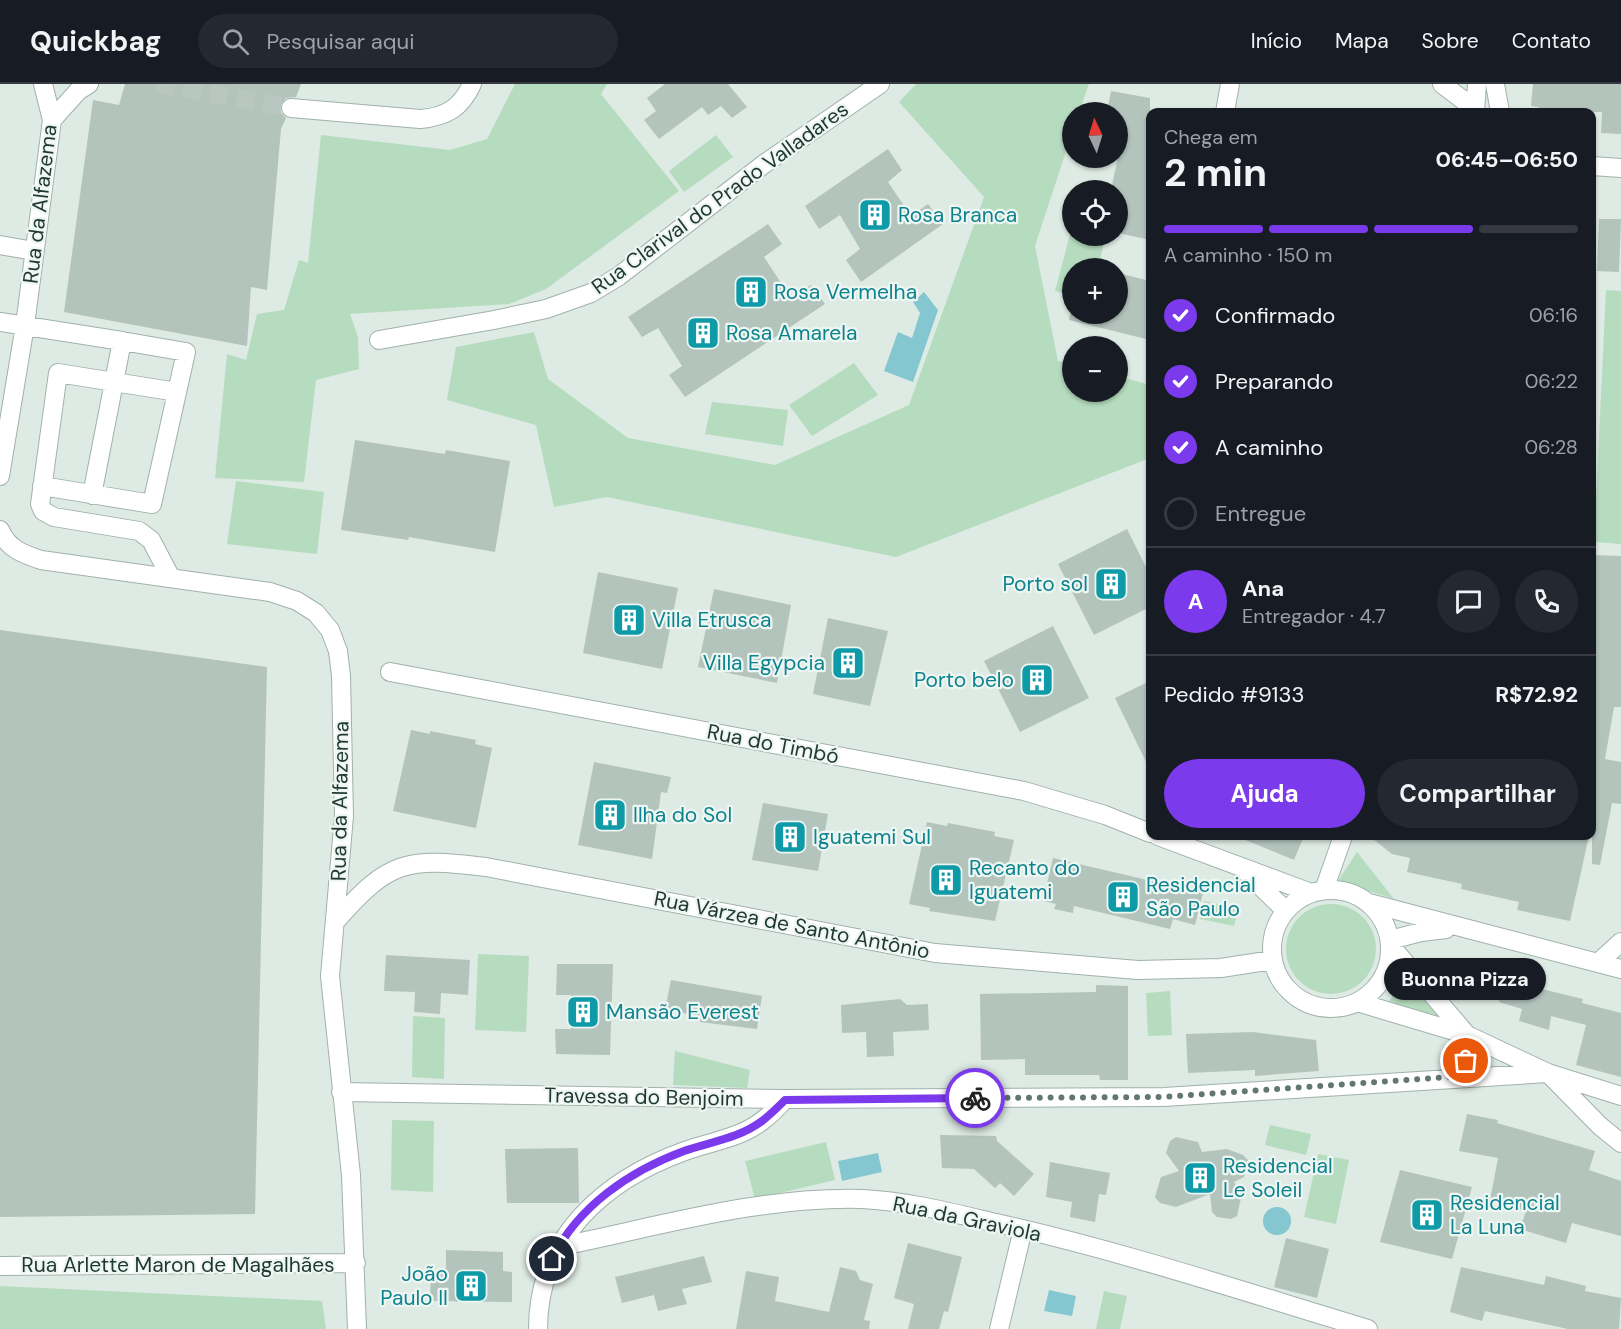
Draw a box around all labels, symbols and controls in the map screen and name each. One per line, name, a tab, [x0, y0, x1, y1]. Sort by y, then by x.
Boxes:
search box	[198, 14, 618, 68]
text: Quickbag	[30, 23, 162, 60]
icon: search	[219, 25, 252, 58]
text: Pesquisar aqui	[267, 27, 415, 56]
text: Início	[1251, 27, 1302, 55]
text: Mapa	[1335, 27, 1389, 55]
text: Sobre	[1422, 27, 1479, 55]
text: Contato	[1512, 27, 1591, 55]
street label: Rua Clarival do Prado Valladares	[586, 95, 854, 301]
north arrow	[1062, 102, 1128, 168]
map controls	[1062, 102, 1128, 402]
street label: Rua da Alfazema	[16, 123, 64, 285]
text: Chega em	[1164, 124, 1258, 150]
text: 06:45–06:50	[1435, 145, 1578, 174]
text: 2 min	[1164, 147, 1267, 198]
button: locate	[1062, 180, 1128, 246]
building icon: Rosa Branca	[857, 197, 893, 233]
place label: Rosa Branca	[898, 201, 1017, 229]
text: A caminho · 150 m	[1164, 242, 1332, 268]
button: +	[1062, 258, 1128, 324]
building icon: Rosa Vermelha	[733, 274, 769, 310]
place label: Rosa Vermelha	[774, 278, 917, 306]
icon: check	[1164, 299, 1197, 332]
text: Confirmado	[1215, 301, 1335, 330]
text: 06:16	[1529, 302, 1578, 328]
building icon: Rosa Amarela	[685, 315, 721, 351]
place label: Rosa Amarela	[726, 319, 857, 347]
button: −	[1062, 336, 1128, 402]
icon: check	[1164, 365, 1197, 398]
text: Preparando	[1215, 367, 1333, 396]
text: 06:22	[1525, 368, 1578, 394]
icon: check	[1164, 431, 1197, 464]
text: A caminho	[1215, 433, 1323, 462]
text: 06:28	[1524, 434, 1578, 460]
text: Entregue	[1215, 499, 1306, 528]
building icon: Porto sol	[1093, 566, 1129, 602]
place label: Porto sol	[1003, 570, 1088, 598]
button: chat	[1437, 570, 1500, 633]
button: phone	[1515, 570, 1578, 633]
text: Ana	[1242, 574, 1284, 603]
text: A	[1188, 587, 1203, 616]
building icon: Villa Etrusca	[611, 602, 647, 638]
text: Entregador · 4.7	[1242, 603, 1386, 629]
place label: Villa Etrusca	[652, 606, 771, 634]
building icon: Villa Egypcia	[830, 645, 866, 681]
place label: Villa Egypcia	[703, 649, 825, 677]
building icon: Porto belo	[1019, 662, 1055, 698]
place label: Porto belo	[914, 666, 1014, 694]
text: Pedido #9133	[1164, 680, 1304, 709]
text: R$72.92	[1495, 680, 1578, 709]
street label: Rua do Timbó	[705, 717, 841, 771]
street label: Rua da Alfazema	[325, 721, 355, 881]
button: Ajuda	[1164, 759, 1365, 828]
button: Compartilhar	[1377, 759, 1578, 828]
building icon: Ilha do Sol	[592, 797, 628, 833]
place label: Ilha do Sol	[633, 801, 732, 829]
building icon: Iguatemi Sul	[772, 819, 808, 855]
place label: Iguatemi Sul	[813, 823, 931, 851]
place label: Recanto do Iguatemi	[969, 854, 1080, 906]
building icon: Recanto do Iguatemi	[928, 862, 964, 898]
place label: Residencial São Paulo	[1146, 871, 1256, 923]
building icon: Residencial São Paulo	[1105, 879, 1141, 915]
street label: Rua Várzea de Santo Antônio	[652, 885, 932, 965]
callout: Buonna Pizza	[1385, 959, 1547, 1001]
text: Buonna Pizza	[1401, 966, 1529, 992]
building icon: Mansão Everest	[565, 994, 601, 1030]
place label: Mansão Everest	[606, 998, 759, 1026]
pin	[1440, 1035, 1491, 1086]
icon: bag	[1449, 1044, 1482, 1077]
courier	[945, 1068, 1005, 1128]
street label: Travessa do Benjoim	[544, 1081, 744, 1113]
icon: bike	[959, 1082, 992, 1115]
place label: Residencial Le Soleil	[1223, 1152, 1333, 1204]
building icon: Residencial Le Soleil	[1182, 1160, 1218, 1196]
place label: Residencial La Luna	[1450, 1189, 1560, 1241]
street label: Rua da Graviola	[890, 1190, 1044, 1248]
building icon: Residencial La Luna	[1409, 1197, 1445, 1233]
pin	[526, 1233, 577, 1284]
icon: home	[535, 1242, 568, 1275]
street label: Rua Arlette Maron de Magalhães	[21, 1251, 335, 1279]
place label: João Paulo II	[380, 1260, 448, 1312]
building icon: João Paulo II	[453, 1268, 489, 1304]

